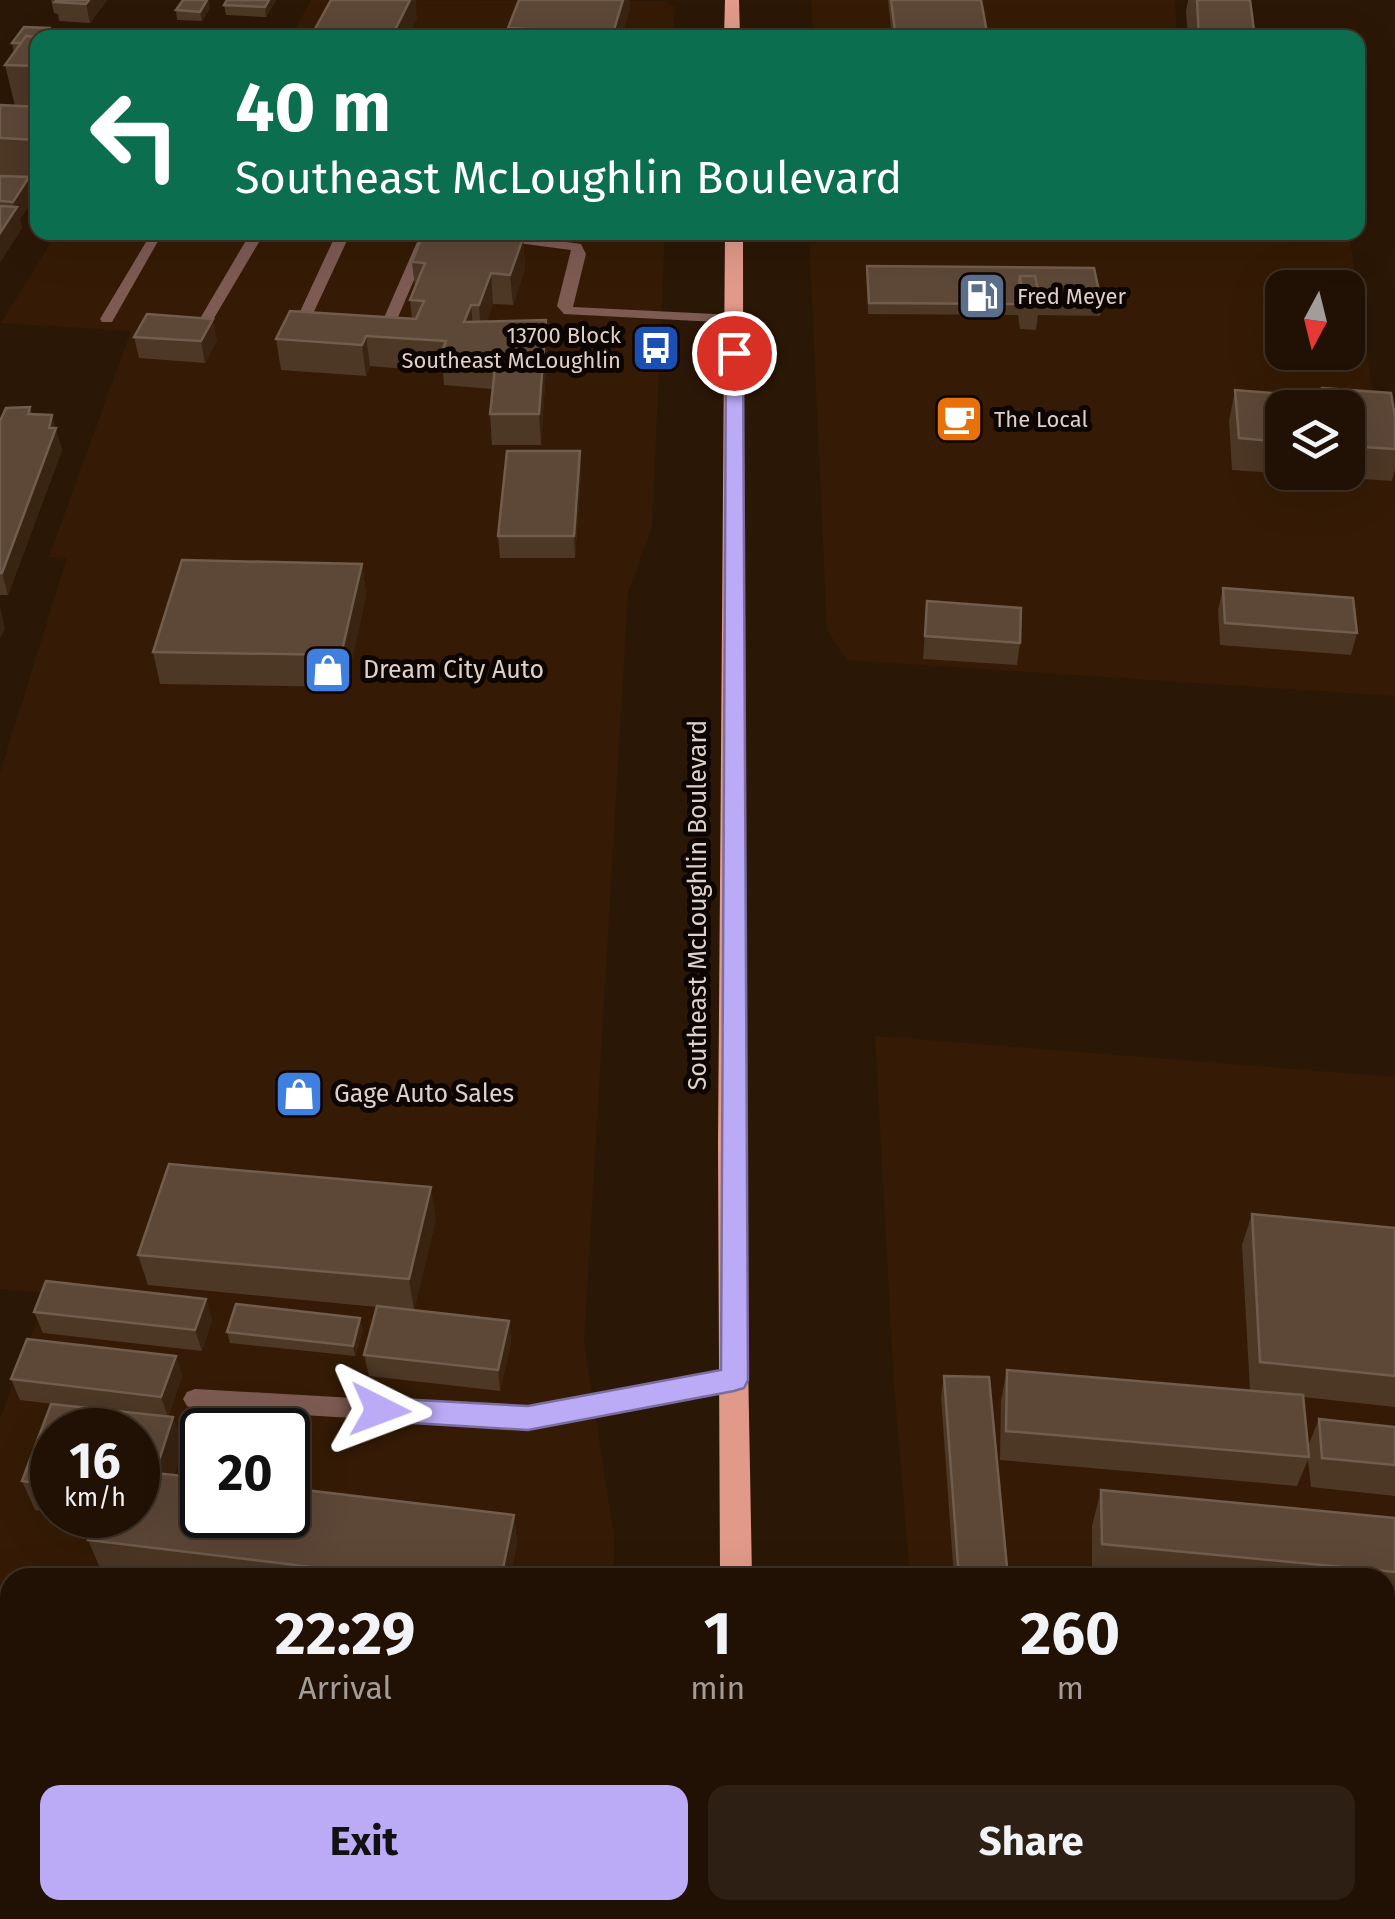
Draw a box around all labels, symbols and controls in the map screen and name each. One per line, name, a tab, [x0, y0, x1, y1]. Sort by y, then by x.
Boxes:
text: 40 m	[235, 66, 391, 150]
icon: left	[70, 70, 200, 200]
text: Southeast McLoughlin Boulevard	[235, 151, 902, 205]
fuel station icon: Fred Meyer	[956, 270, 1008, 322]
north arrow	[1265, 270, 1365, 370]
map controls	[1265, 270, 1365, 490]
place label: Fred Meyer	[1017, 283, 1127, 310]
pin	[692, 311, 777, 396]
place label: 13700 Block Southeast McLoughlin	[401, 322, 622, 374]
bus stop icon: 13700 Block Southeast McLoughlin	[630, 322, 682, 374]
icon: arrive	[707, 326, 762, 381]
button: layers	[1265, 390, 1365, 490]
cafe icon: The Local	[933, 393, 985, 445]
place label: The Local	[994, 406, 1088, 433]
shop icon: Dream City Auto	[302, 644, 354, 696]
place label: Dream City Auto	[363, 655, 544, 685]
street label: Southeast McLoughlin Boulevard	[683, 720, 713, 1090]
shop icon: Gage Auto Sales	[273, 1068, 325, 1120]
place label: Gage Auto Sales	[334, 1079, 514, 1109]
position arrow	[328, 1358, 432, 1462]
speed limit sign: 20	[180, 1408, 310, 1538]
text: 16	[69, 1431, 121, 1491]
text: km/h	[64, 1483, 126, 1513]
text: 22:29	[275, 1598, 415, 1670]
text: 1	[704, 1598, 732, 1670]
text: 260	[1020, 1598, 1120, 1670]
text: Arrival	[298, 1669, 392, 1707]
text: min	[690, 1669, 745, 1707]
text: m	[1056, 1669, 1084, 1707]
button: Exit	[40, 1785, 688, 1900]
button: Share	[708, 1785, 1355, 1900]

